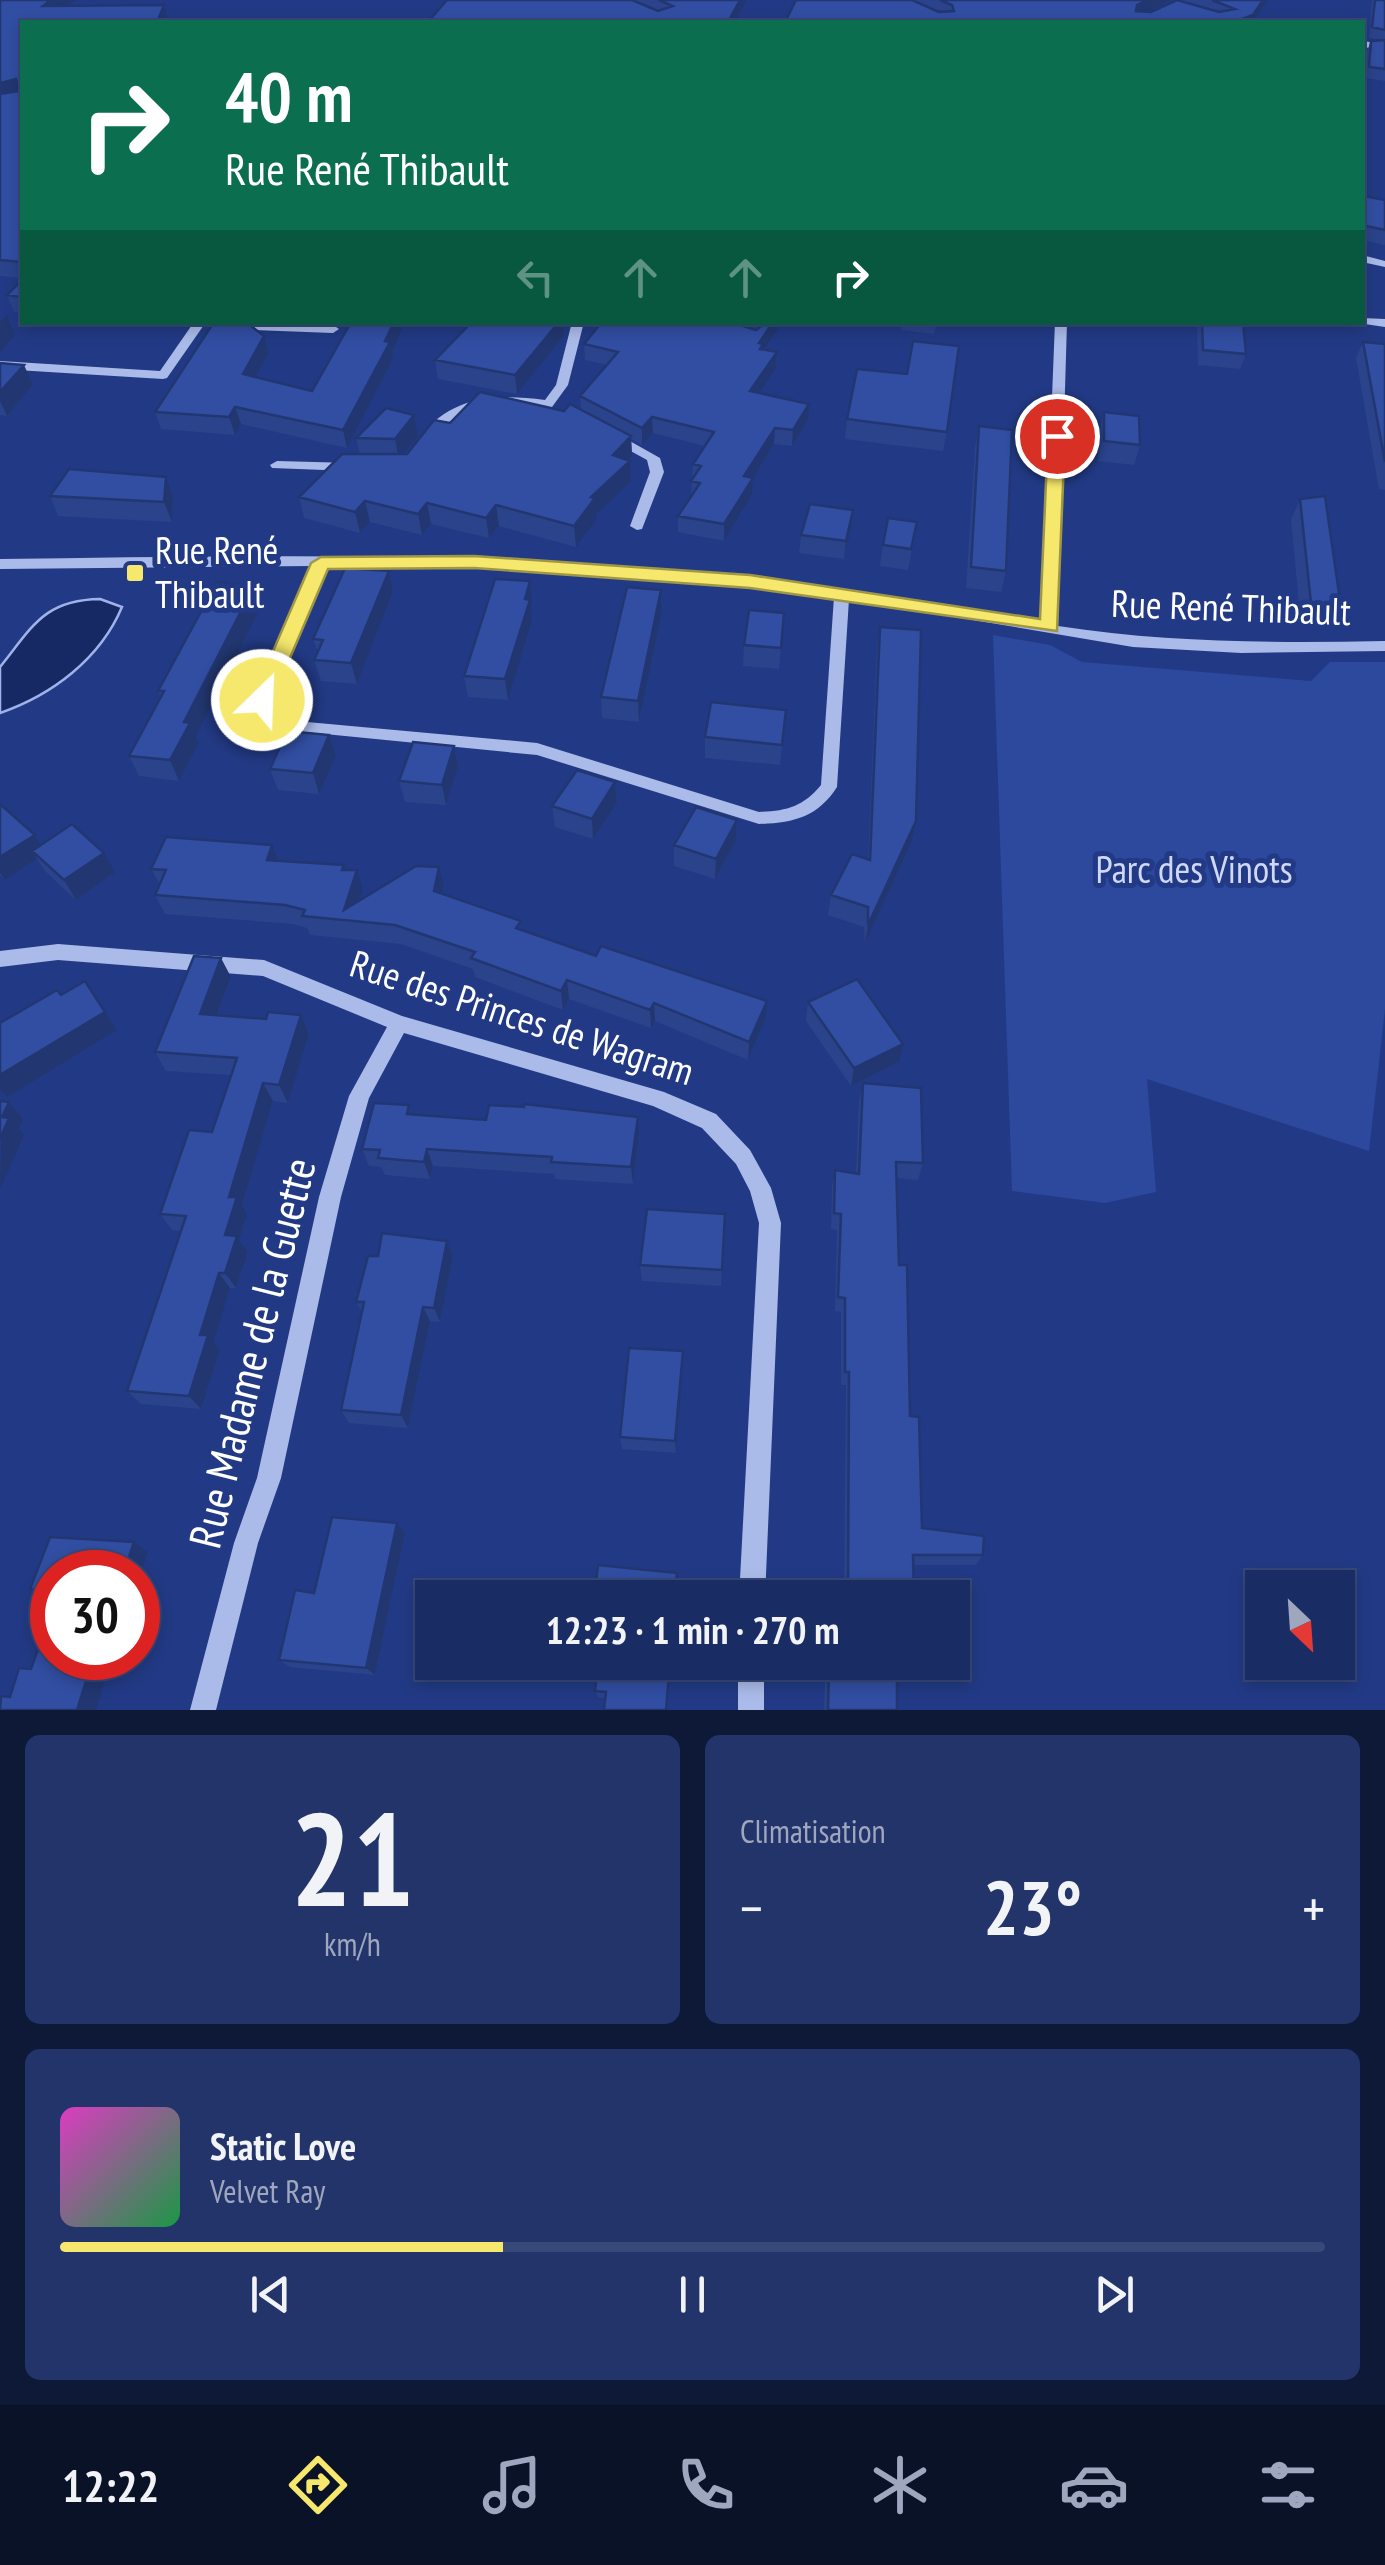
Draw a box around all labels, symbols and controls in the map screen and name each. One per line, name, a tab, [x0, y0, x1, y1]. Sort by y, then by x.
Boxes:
text: 40 m	[225, 51, 353, 141]
icon: right	[60, 60, 190, 190]
text: Rue René Thibault	[225, 139, 509, 197]
icon: left	[508, 250, 563, 305]
icon: ahead	[613, 250, 668, 305]
icon: ahead	[718, 250, 773, 305]
icon: right	[823, 250, 878, 305]
pin	[1015, 394, 1100, 479]
icon: arrive	[1030, 409, 1085, 464]
place label: Rue René Thibault	[155, 525, 278, 618]
marker: Rue René Thibault	[124, 562, 146, 584]
street label: Rue René Thibault	[1110, 578, 1352, 635]
position arrow	[210, 648, 314, 752]
park label: Parc des Vinots	[1096, 844, 1292, 893]
street label: Rue des Princes de Wagram	[345, 938, 700, 1095]
street label: Rue Madame de la Guette	[175, 1152, 328, 1554]
speed limit sign: 30	[30, 1550, 160, 1680]
north arrow	[1245, 1570, 1355, 1680]
map controls	[1245, 1570, 1355, 1680]
text: 12:23 · 1 min · 270 m	[546, 1605, 839, 1654]
text: 21	[290, 1774, 415, 1942]
text: Climatisation	[740, 1810, 886, 1852]
text: 23°	[983, 1859, 1082, 1956]
text: −	[740, 1872, 763, 1943]
text: +	[1302, 1872, 1325, 1943]
text: km/h	[324, 1923, 381, 1965]
text: Static Love	[210, 2121, 356, 2170]
text: Velvet Ray	[210, 2170, 325, 2212]
icon: previous	[243, 2267, 298, 2322]
icon: pause	[665, 2267, 720, 2322]
icon: next	[1087, 2267, 1142, 2322]
icon: directions	[283, 2450, 353, 2520]
icon: music	[477, 2450, 547, 2520]
icon: phone	[671, 2450, 741, 2520]
icon: climate	[865, 2450, 935, 2520]
icon: car	[1059, 2450, 1129, 2520]
icon: filters	[1253, 2450, 1323, 2520]
text: 12:22	[62, 2456, 159, 2514]

